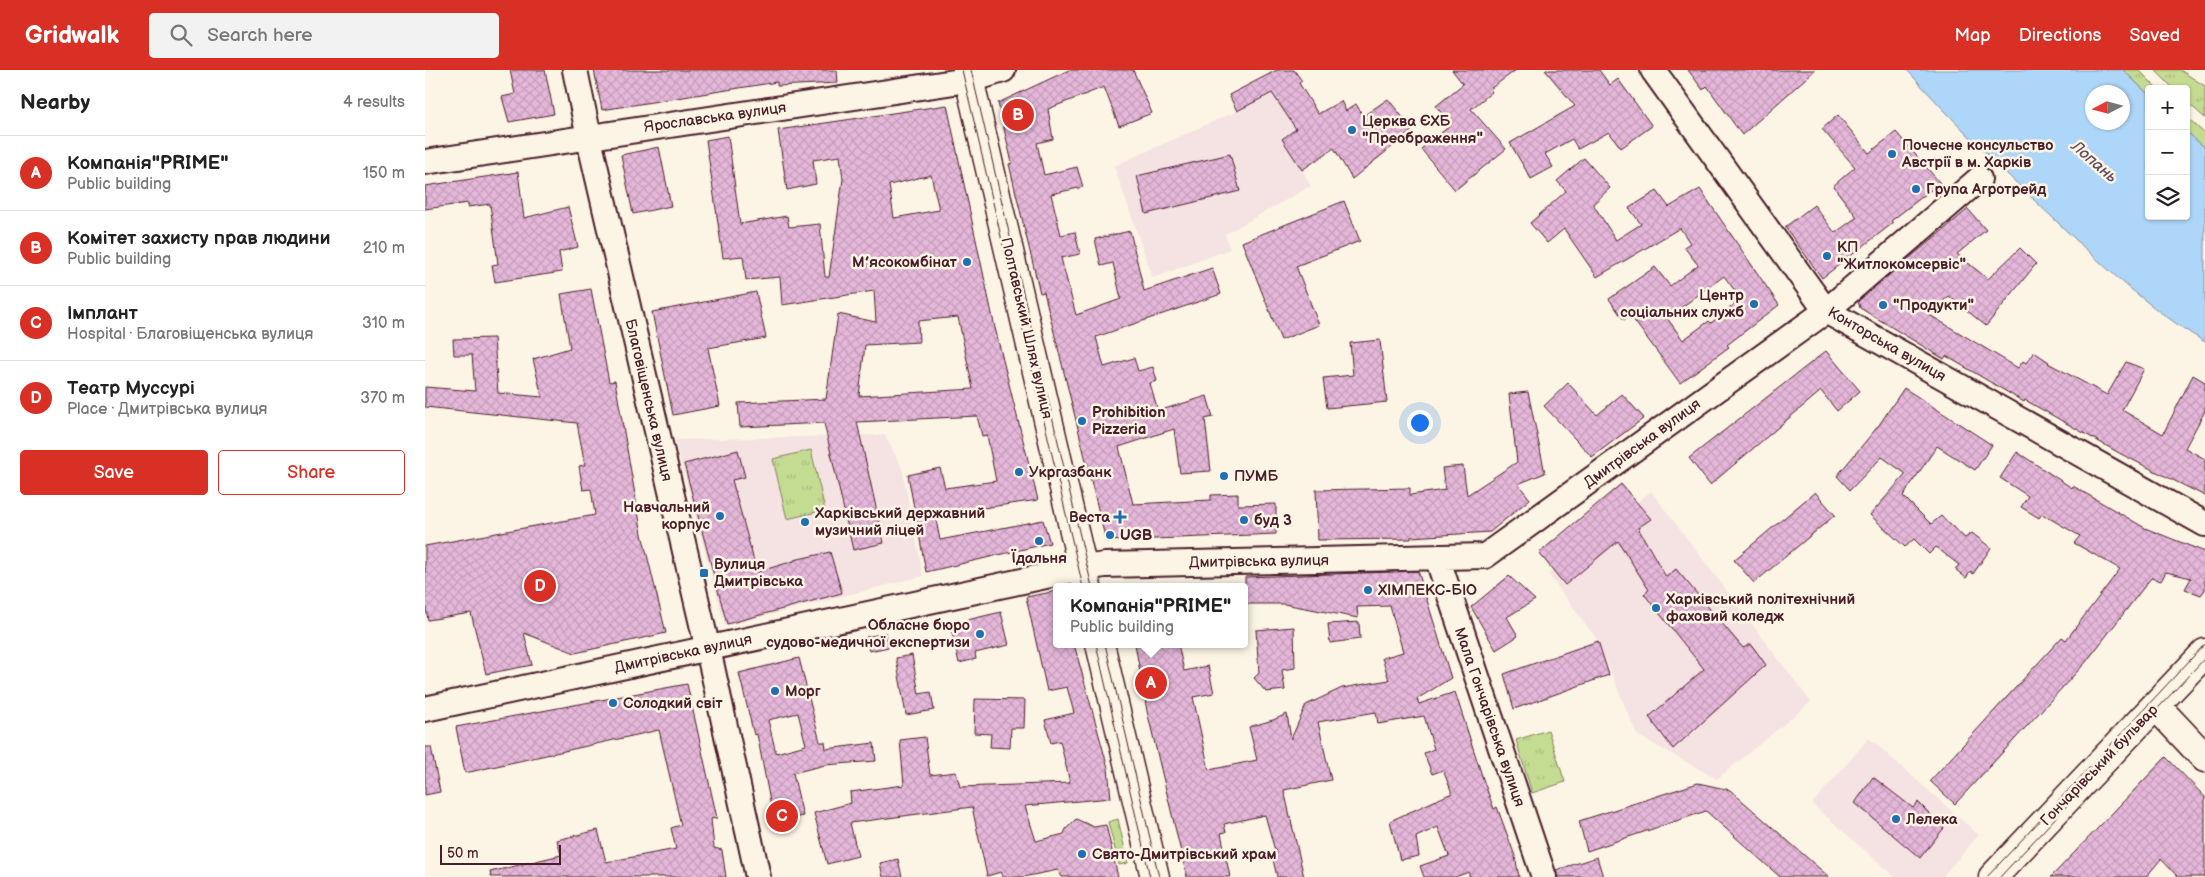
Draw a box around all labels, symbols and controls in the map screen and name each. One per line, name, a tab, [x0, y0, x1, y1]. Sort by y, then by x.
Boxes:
search box	[149, 13, 499, 58]
text: Gridwalk	[25, 21, 119, 50]
icon: search	[167, 21, 195, 49]
text: Search here	[207, 24, 312, 47]
text: Map	[1955, 25, 1991, 46]
text: Directions	[2019, 25, 2101, 46]
text: Saved	[2129, 25, 2180, 46]
north arrow	[2085, 85, 2130, 130]
map controls	[2145, 85, 2190, 220]
button: +	[2145, 85, 2190, 130]
text: Nearby	[20, 90, 90, 115]
text: 4 results	[343, 93, 405, 112]
pin: B	[1002, 96, 1034, 134]
street label: Ярославська вулиця	[643, 98, 788, 137]
place label: Церква ЄХБ "Преображення"	[1362, 112, 1483, 148]
marker: Церква ЄХБ "Преображення"	[1346, 124, 1358, 136]
button: −	[2145, 130, 2190, 175]
place label: Почесне консульство Австрії в м. Харків	[1901, 136, 2053, 172]
water label: Лопань	[2067, 137, 2121, 187]
marker: Почесне консульство Австрії в м. Харків	[1886, 148, 1898, 160]
text: Компанія"PRIME"	[67, 152, 228, 175]
text: A	[31, 164, 41, 183]
text: 150 m	[363, 164, 405, 183]
text: Public building	[67, 175, 171, 194]
button: layers	[2145, 175, 2190, 220]
place label: Група Агротрейд	[1926, 180, 2046, 199]
marker: Група Агротрейд	[1910, 183, 1922, 195]
text: Комітет захисту прав людини	[67, 227, 330, 250]
street label: Полтавський Шлях вулиця	[996, 236, 1057, 421]
place label: КП "Житлокомсервіс"	[1837, 238, 1966, 274]
text: B	[30, 239, 42, 258]
text: 210 m	[363, 239, 405, 258]
text: Public building	[67, 250, 171, 269]
marker: КП "Житлокомсервіс"	[1821, 250, 1833, 262]
place label: М’ясокомбінат	[852, 253, 958, 272]
marker: М’ясокомбінат	[961, 256, 973, 268]
place label: Центр соціальних служб	[1620, 286, 1744, 322]
place label: "Продукти"	[1893, 296, 1974, 315]
marker: Центр соціальних служб	[1748, 298, 1760, 310]
marker: "Продукти"	[1877, 299, 1889, 311]
text: Імплант	[67, 302, 138, 325]
street label: Конторська вулиця	[1824, 303, 1949, 386]
text: C	[30, 314, 42, 333]
text: 310 m	[362, 314, 405, 333]
street label: Благовіщенська вулиця	[621, 317, 676, 483]
text: Hospital · Благовіщенська вулиця	[67, 325, 313, 344]
text: Театр Муссурі	[67, 377, 195, 400]
text: D	[30, 389, 42, 408]
text: 370 m	[360, 389, 405, 408]
street label: Дмитрівська вулиця	[1580, 395, 1705, 492]
text: Place · Дмитрівська вулиця	[67, 400, 267, 419]
place label: Prohibition Pizzeria	[1092, 403, 1166, 439]
your location	[1407, 410, 1433, 436]
marker: Prohibition Pizzeria	[1076, 415, 1088, 427]
button: Save	[20, 450, 208, 495]
button: Share	[218, 450, 405, 495]
place label: Укргазбанк	[1029, 463, 1112, 482]
marker: Укргазбанк	[1013, 466, 1025, 478]
place label: ПУМБ	[1234, 467, 1278, 486]
marker: ПУМБ	[1218, 470, 1230, 482]
place label: Навчальний корпус	[623, 498, 710, 534]
place label: Харківський державний музичний ліцей	[814, 504, 985, 540]
place label: Веста	[1069, 508, 1110, 527]
marker: Навчальний корпус	[714, 510, 726, 522]
marker: Веста	[1114, 511, 1126, 523]
place label: буд 3	[1254, 511, 1292, 530]
marker: буд 3	[1238, 514, 1250, 526]
marker: Харківський державний музичний ліцей	[799, 516, 811, 528]
place label: UGB	[1120, 526, 1153, 545]
marker: UGB	[1104, 529, 1116, 541]
marker: Їдальня	[1033, 535, 1045, 547]
place label: Їдальня	[1010, 548, 1067, 568]
street label: Дмитрівська вулиця	[1189, 551, 1329, 572]
place label: Вулиця Дмитрівська	[714, 555, 803, 591]
pin: D	[524, 567, 556, 605]
marker: Вулиця Дмитрівська	[698, 567, 710, 579]
place label: ХІМПЕКС-БІО	[1377, 581, 1477, 600]
popup	[1053, 583, 1248, 648]
marker: ХІМПЕКС-БІО	[1362, 584, 1374, 596]
place label: Харківський політехнічний фаховий коледж	[1665, 590, 1855, 626]
text: Компанія"PRIME"	[1070, 595, 1231, 618]
marker: Харківський політехнічний фаховий коледж	[1650, 602, 1662, 614]
place label: Обласне бюро судово-медичної експертизи	[766, 616, 970, 652]
text: Public building	[1070, 618, 1174, 637]
street label: Мала Гончарівська вулиця	[1450, 625, 1529, 809]
marker: Обласне бюро судово-медичної експертизи	[974, 628, 986, 640]
street label: Дмитрівська вулиця	[613, 630, 754, 677]
pin: A	[1135, 664, 1167, 702]
place label: Морг	[785, 682, 821, 701]
marker: Морг	[769, 685, 781, 697]
place label: Солодкий світ	[623, 694, 724, 713]
marker: Солодкий світ	[607, 697, 619, 709]
street label: Гончарівський бульвар	[2037, 700, 2163, 830]
pin: C	[766, 797, 798, 835]
place label: Лелека	[1905, 810, 1958, 829]
marker: Лелека	[1890, 813, 1902, 825]
scale bar	[440, 842, 561, 865]
text: 50 m	[447, 845, 479, 862]
place label: Свято-Дмитрівський храм	[1092, 845, 1276, 864]
marker: Свято-Дмитрівський храм	[1076, 848, 1088, 860]

